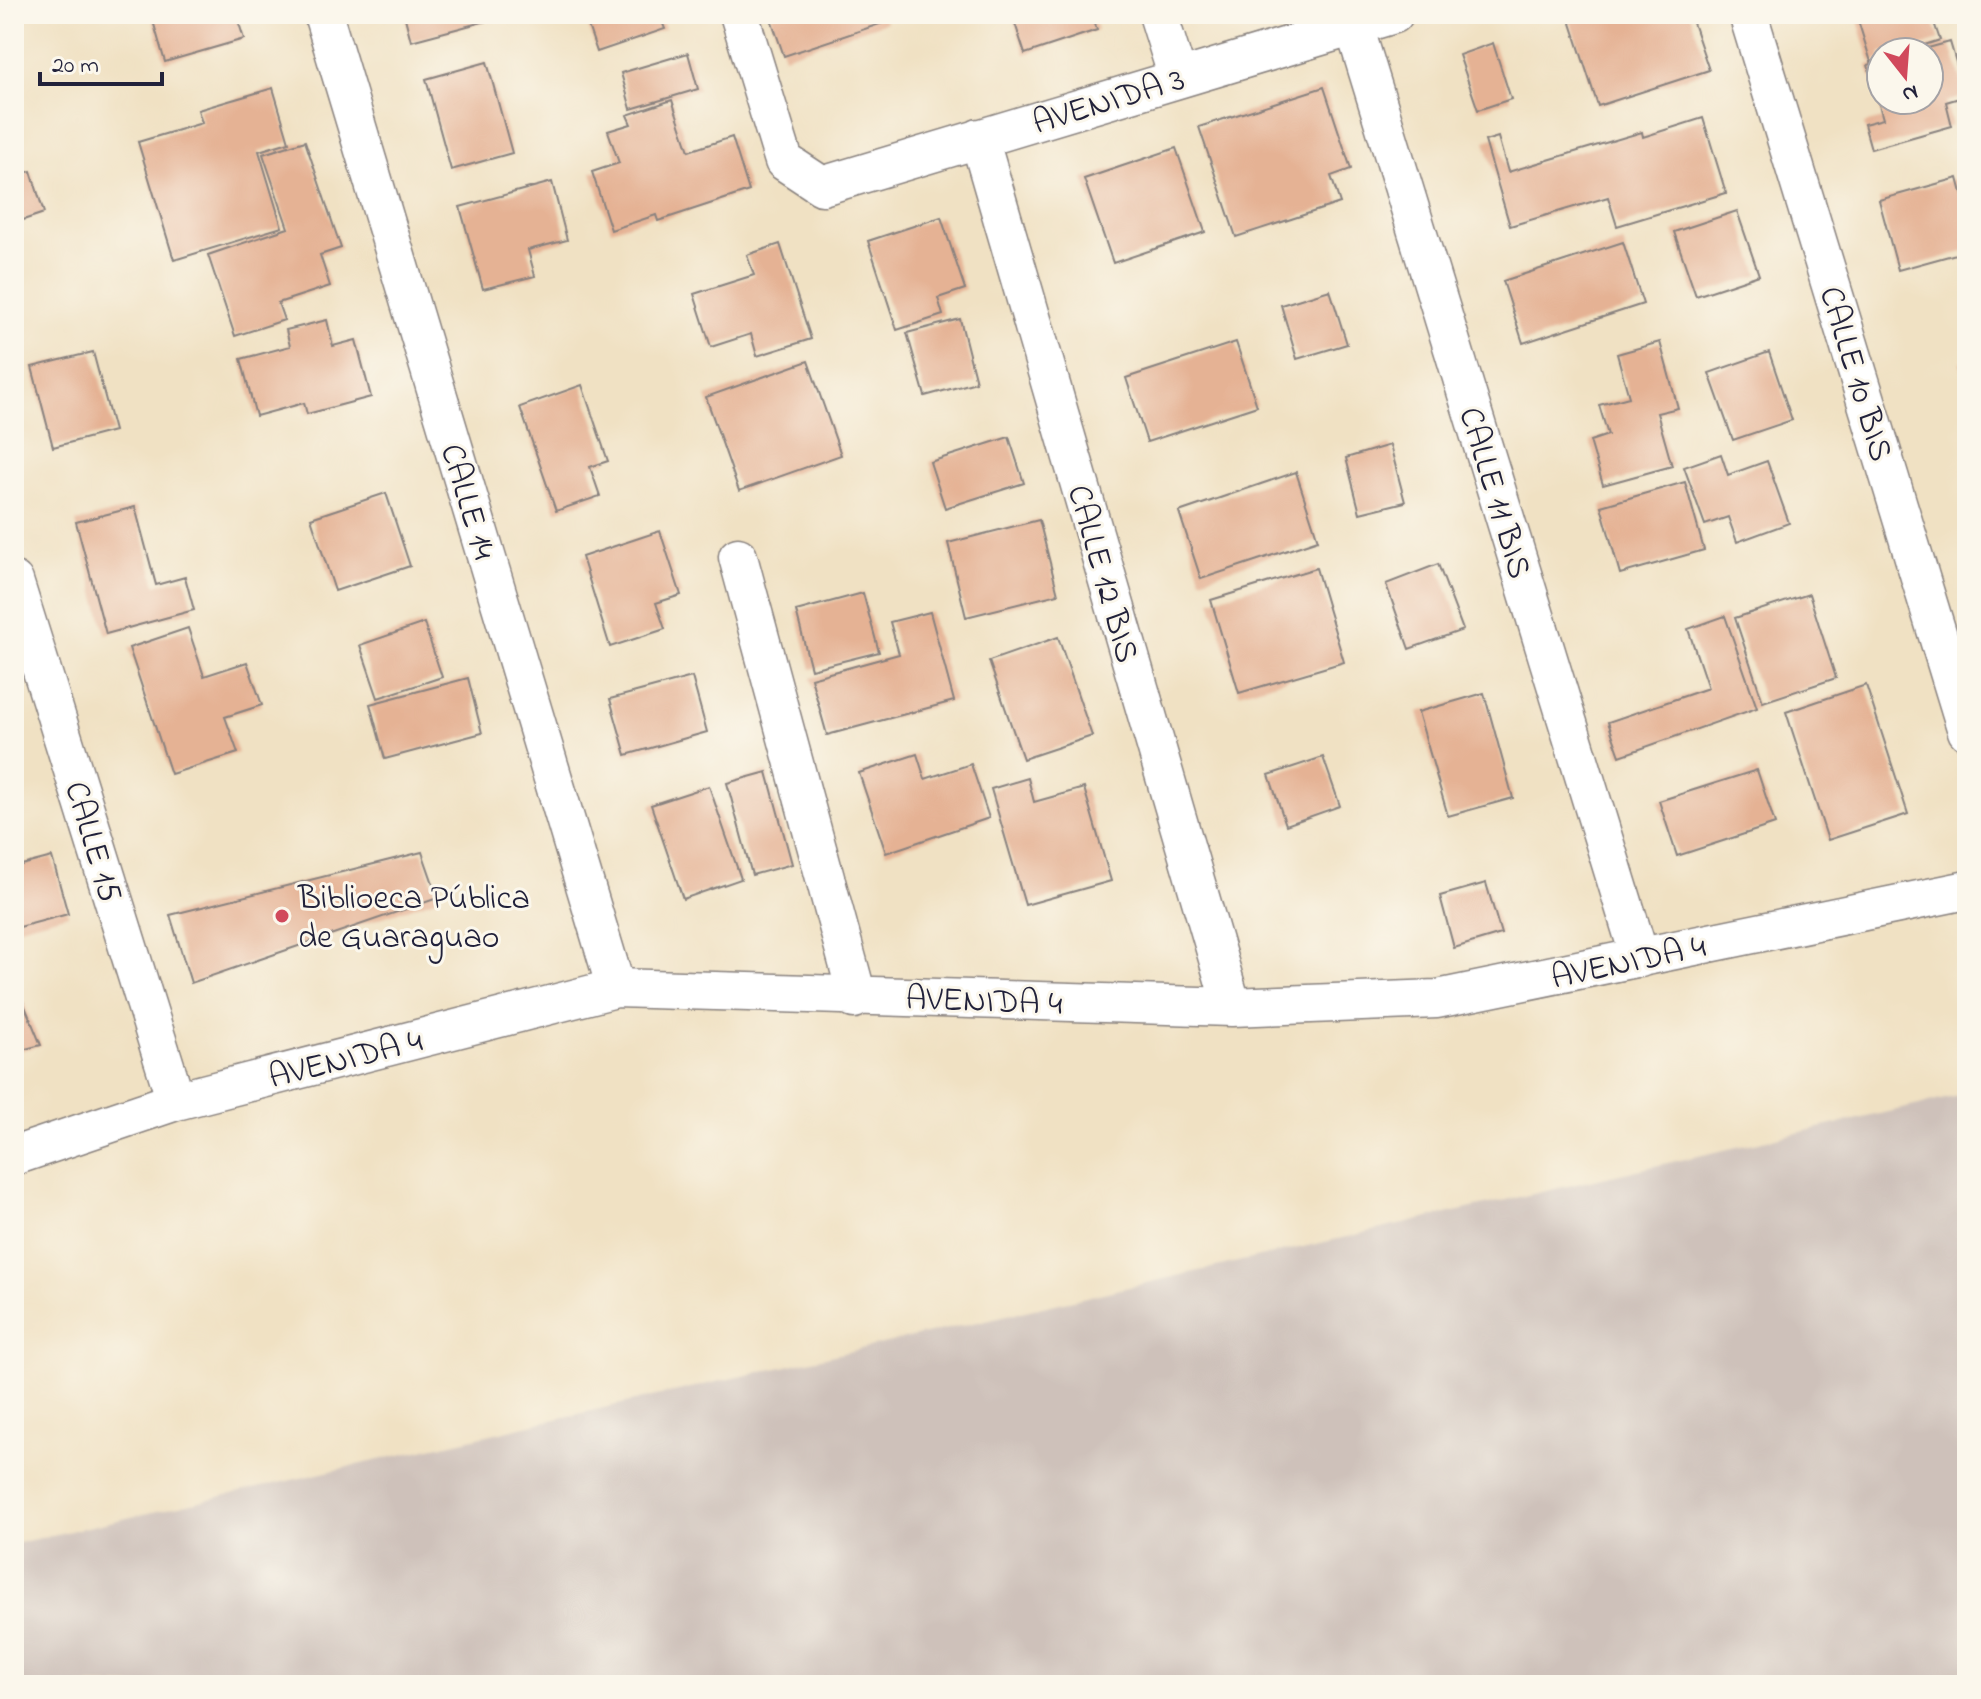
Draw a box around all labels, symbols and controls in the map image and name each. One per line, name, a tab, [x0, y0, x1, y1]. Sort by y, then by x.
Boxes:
scale bar	[40, 36, 162, 86]
north arrow	[1865, 36, 1945, 116]
text: 20 m	[52, 49, 99, 84]
street label: AVENIDA 3	[1027, 56, 1192, 150]
text: N	[1898, 75, 1922, 110]
street label: CALLE 10 BIS	[1804, 281, 1904, 468]
street label: CALLE 11 BIS	[1443, 401, 1543, 585]
street label: CALLE 14	[425, 438, 507, 566]
street label: CALLE 12 BIS	[1052, 479, 1150, 669]
street label: CALLE 15	[49, 776, 133, 909]
place label: Biblioeca Pública de Guaraguao	[297, 875, 530, 964]
marker: Biblioeca Pública de Guaraguao	[273, 907, 291, 925]
street label: AVENIDA 4	[1547, 923, 1711, 1005]
street label: AVENIDA 4	[905, 975, 1063, 1031]
street label: AVENIDA 4	[264, 1018, 428, 1104]

